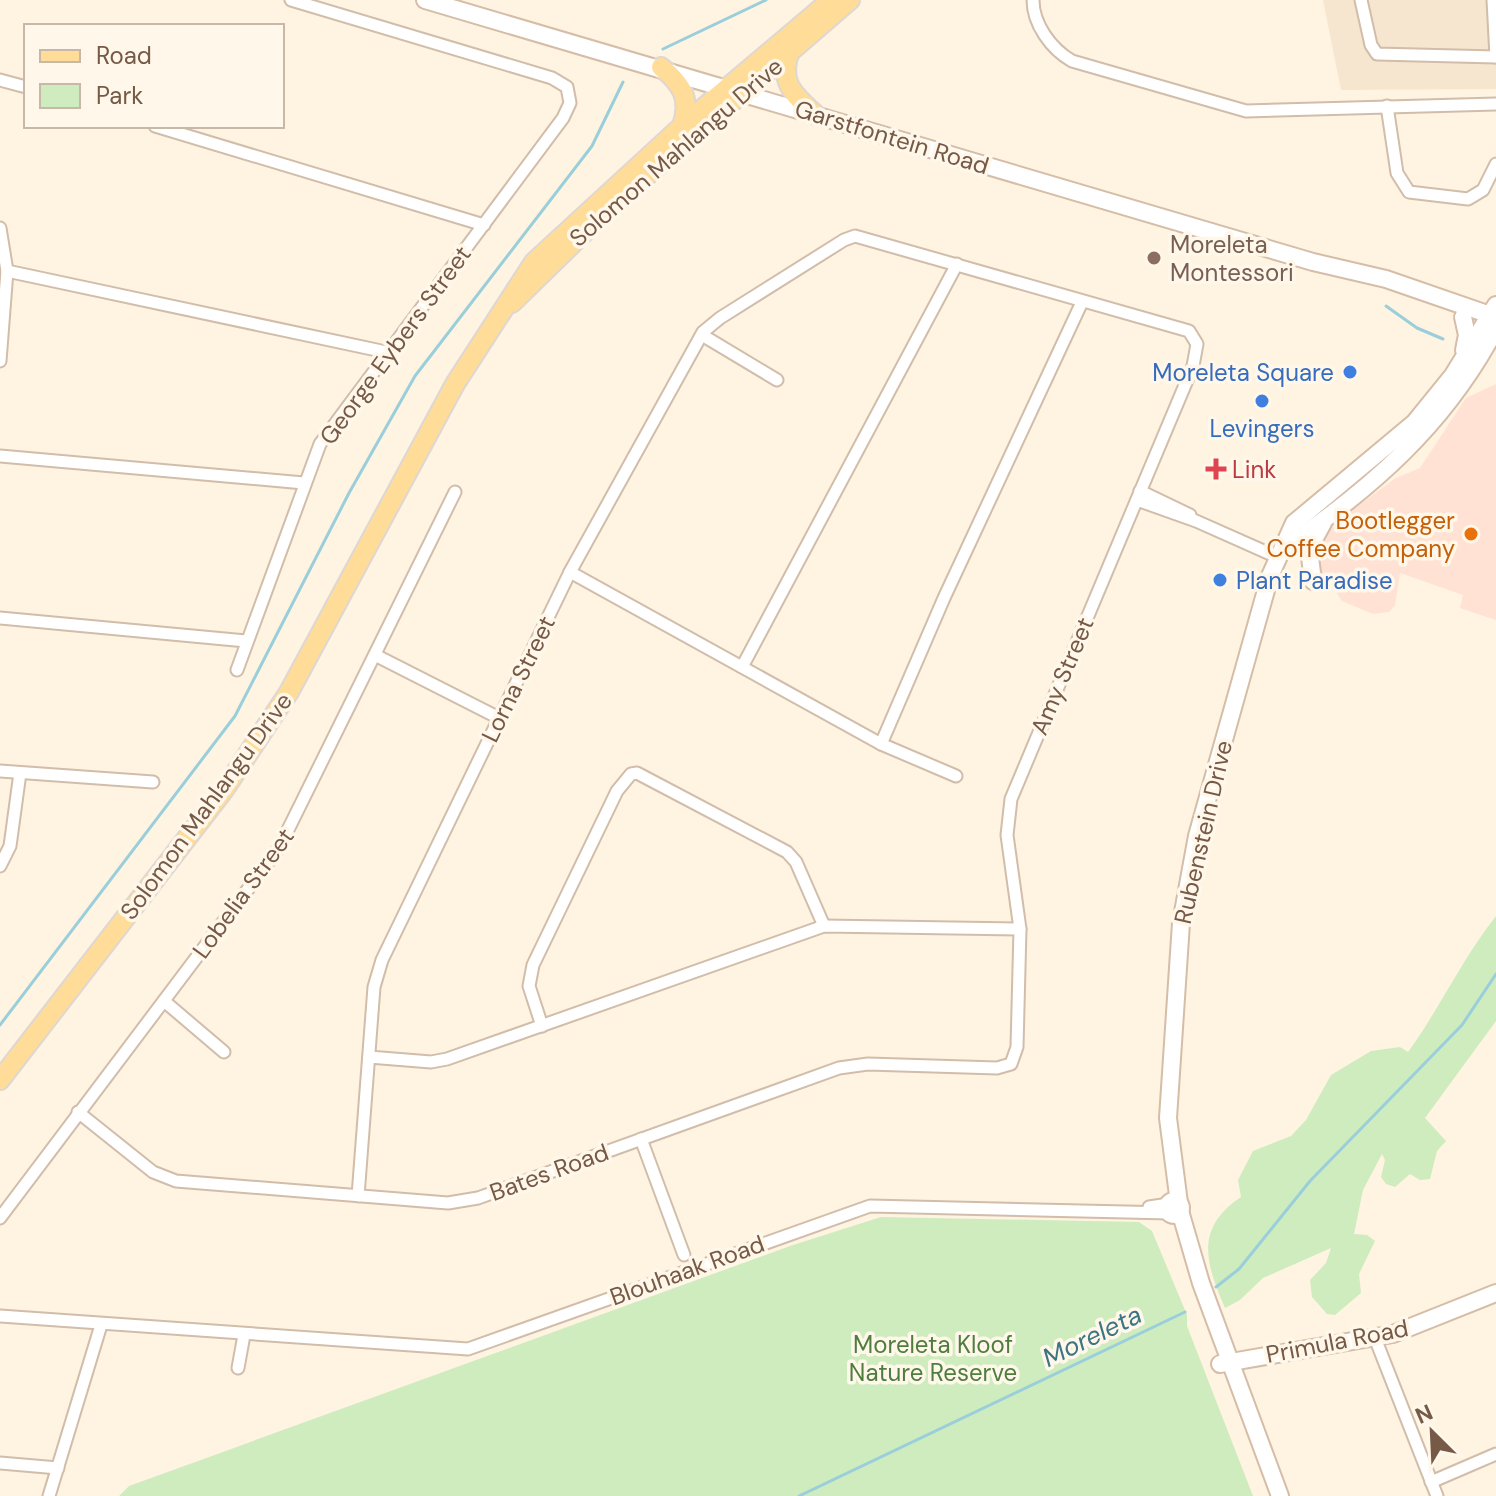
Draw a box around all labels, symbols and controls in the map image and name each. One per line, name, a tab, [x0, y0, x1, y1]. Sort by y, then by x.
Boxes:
legend	[24, 24, 284, 128]
text: Road	[96, 40, 152, 71]
street label: Solomon Mahlangu Drive	[563, 51, 789, 253]
text: Park	[96, 80, 143, 111]
street label: Garstfontein Road	[791, 93, 993, 181]
place label: Moreleta Montessori	[1170, 229, 1294, 288]
street label: George Eybers Street	[312, 239, 478, 451]
marker: Moreleta Montessori	[1145, 249, 1163, 267]
place label: Moreleta Square	[1152, 357, 1334, 388]
marker: Moreleta Square	[1341, 363, 1359, 381]
marker: Levingers	[1253, 392, 1271, 410]
place label: Levingers	[1210, 413, 1314, 444]
place label: Link	[1232, 454, 1276, 485]
marker: Link	[1207, 460, 1225, 478]
place label: Bootlegger Coffee Company	[1266, 505, 1455, 564]
marker: Bootlegger Coffee Company	[1462, 525, 1480, 543]
place label: Plant Paradise	[1236, 565, 1393, 596]
marker: Plant Paradise	[1211, 571, 1229, 589]
street label: Lorna Street	[474, 611, 562, 747]
street label: Amy Street	[1023, 613, 1101, 739]
street label: Solomon Mahlangu Drive	[113, 686, 299, 926]
street label: Rubenstein Drive	[1167, 737, 1239, 927]
street label: Lobelia Street	[185, 822, 301, 964]
street label: Bates Road	[485, 1136, 613, 1208]
street label: Blouhaak Road	[606, 1228, 768, 1312]
water label: Moreleta	[1037, 1297, 1147, 1375]
street label: Primula Road	[1263, 1312, 1411, 1370]
park label: Moreleta Kloof Nature Reserve	[849, 1329, 1017, 1388]
north arrow	[1392, 1392, 1472, 1472]
text: N	[1411, 1398, 1437, 1431]

